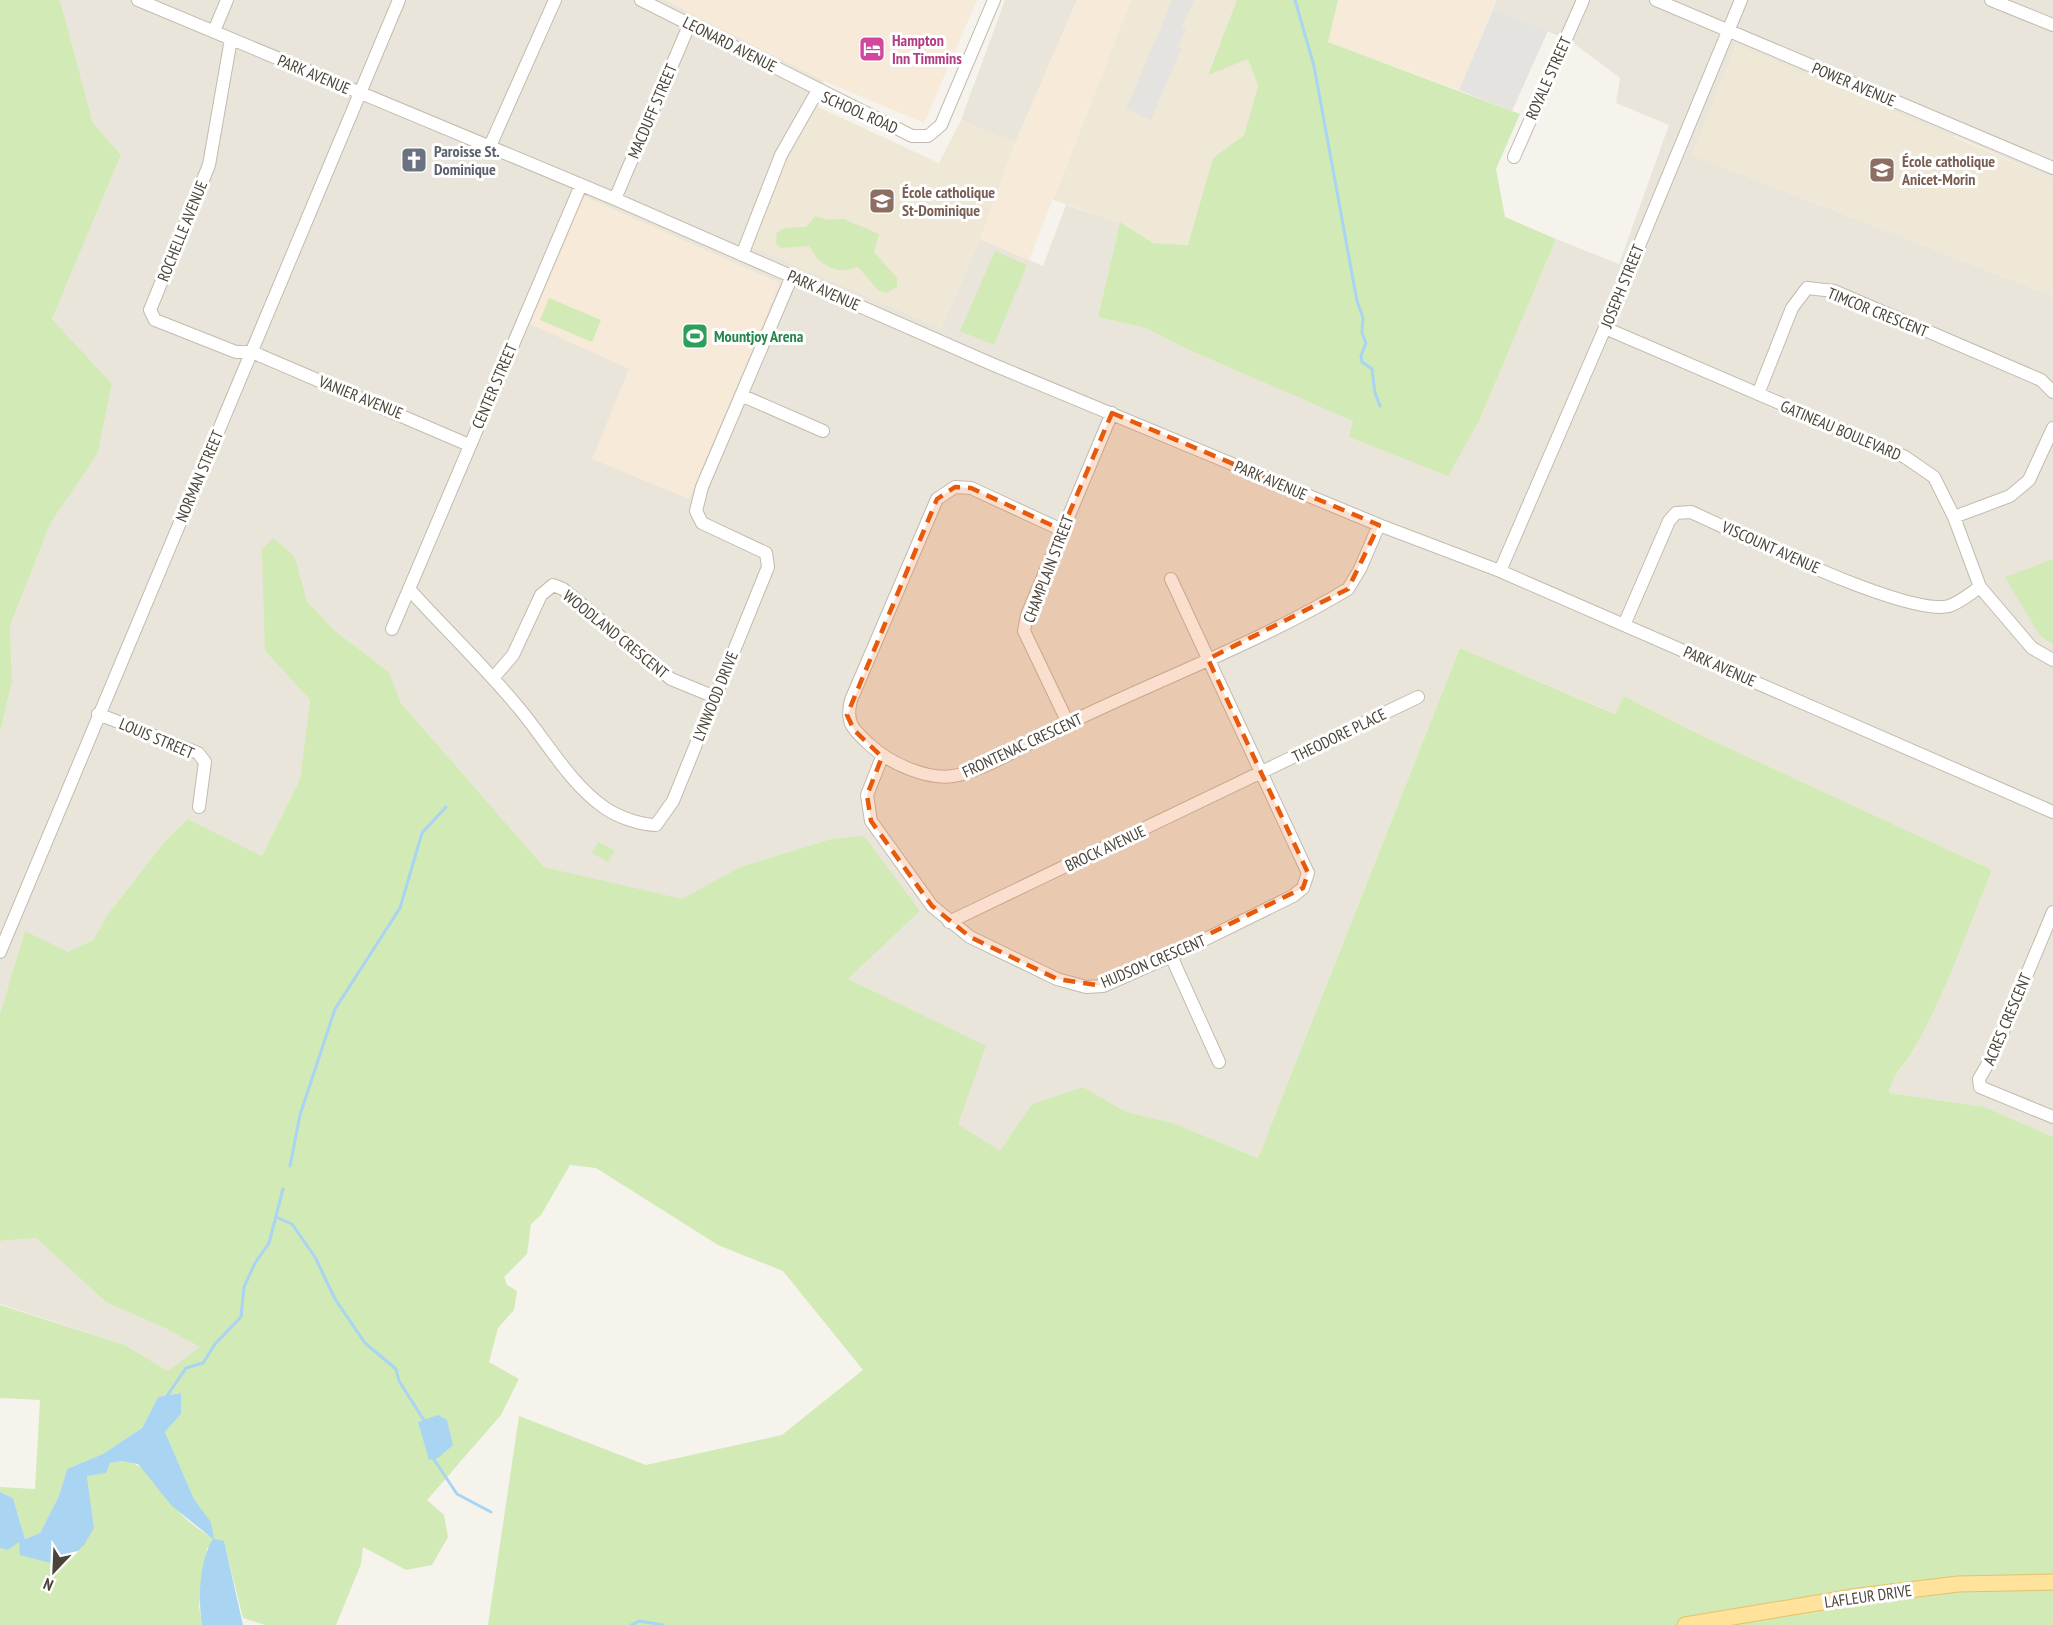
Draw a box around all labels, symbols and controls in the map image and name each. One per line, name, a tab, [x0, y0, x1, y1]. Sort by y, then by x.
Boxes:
street label: LEONARD AVENUE	[680, 12, 780, 76]
place label: Hampton Inn Timmins	[892, 30, 962, 68]
street label: ROYALE STREET	[1521, 33, 1575, 123]
hotel icon: Hampton Inn Timmins	[857, 34, 887, 64]
street label: PARK AVENUE	[275, 50, 354, 98]
street label: POWER AVENUE	[1809, 57, 1899, 111]
street label: MACDUFF STREET	[623, 61, 681, 161]
street label: SCHOOL ROAD	[819, 86, 901, 138]
place label: Paroisse St. Dominique	[434, 141, 500, 179]
church icon: Paroisse St. Dominique	[399, 145, 429, 175]
place label: École catholique Anicet-Morin	[1901, 151, 1995, 189]
school or university icon: École catholique Anicet-Morin	[1867, 155, 1897, 185]
street label: ROCHELLE AVENUE	[153, 178, 211, 284]
place label: École catholique St-Dominique	[902, 182, 995, 220]
school or university icon: École catholique St-Dominique	[867, 186, 897, 216]
street label: JOSEPH STREET	[1596, 241, 1648, 332]
street label: PARK AVENUE	[785, 265, 863, 315]
street label: TIMCOR CRESCENT	[1825, 283, 1931, 341]
sports icon: Mountjoy Arena	[680, 321, 710, 351]
place label: Mountjoy Arena	[714, 326, 804, 346]
street label: CENTER STREET	[467, 340, 521, 432]
street label: VANIER AVENUE	[315, 371, 406, 423]
street label: GATINEAU BOULEVARD	[1778, 396, 1904, 464]
street label: NORMAN STREET	[171, 427, 227, 525]
street label: PARK AVENUE	[1232, 456, 1311, 504]
street label: CHAMPLAIN STREET	[1018, 512, 1078, 626]
street label: VISCOUNT AVENUE	[1718, 516, 1823, 578]
street label: WOODLAND CRESCENT	[559, 585, 673, 683]
street label: PARK AVENUE	[1681, 641, 1759, 691]
street label: LYNWOOD DRIVE	[688, 648, 742, 744]
street label: THEODORE PLACE	[1289, 704, 1389, 766]
street label: FRONTENAC CRESCENT	[959, 708, 1085, 782]
street label: LOUIS STREET	[117, 713, 197, 763]
street label: BROCK AVENUE	[1062, 821, 1148, 875]
street label: HUDSON CRESCENT	[1098, 930, 1208, 992]
street label: ACRES CRESCENT	[1979, 970, 2035, 1068]
north arrow	[24, 1541, 84, 1601]
text: N	[40, 1574, 56, 1596]
street label: LAFLEUR DRIVE	[1823, 1580, 1913, 1612]

